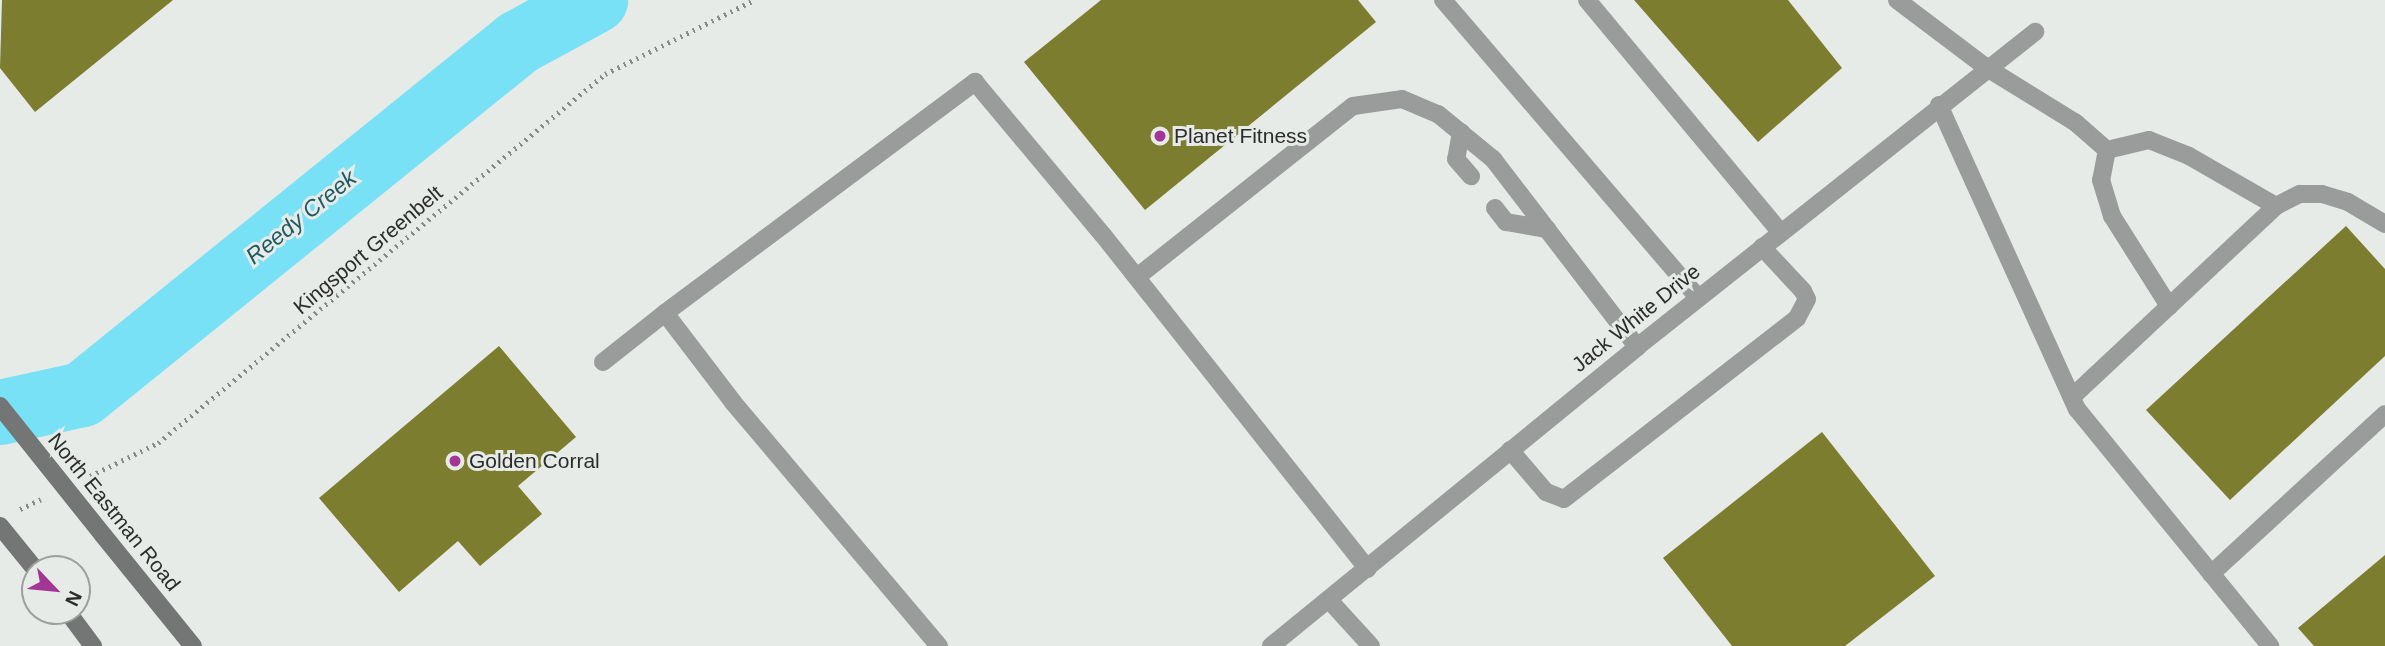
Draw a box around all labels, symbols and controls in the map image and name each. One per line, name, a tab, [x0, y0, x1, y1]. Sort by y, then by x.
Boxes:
place label: Planet Fitness	[1174, 123, 1307, 149]
marker: Planet Fitness	[1152, 128, 1168, 144]
water label: Reedy Creek	[240, 164, 362, 270]
street label: Kingsport Greenbelt	[288, 180, 448, 320]
street label: Jack White Drive	[1567, 259, 1705, 377]
street label: North Eastman Road	[43, 428, 185, 596]
place label: Golden Corral	[469, 448, 600, 474]
marker: Golden Corral	[447, 453, 463, 469]
north arrow	[21, 555, 91, 625]
text: N	[61, 588, 86, 609]

